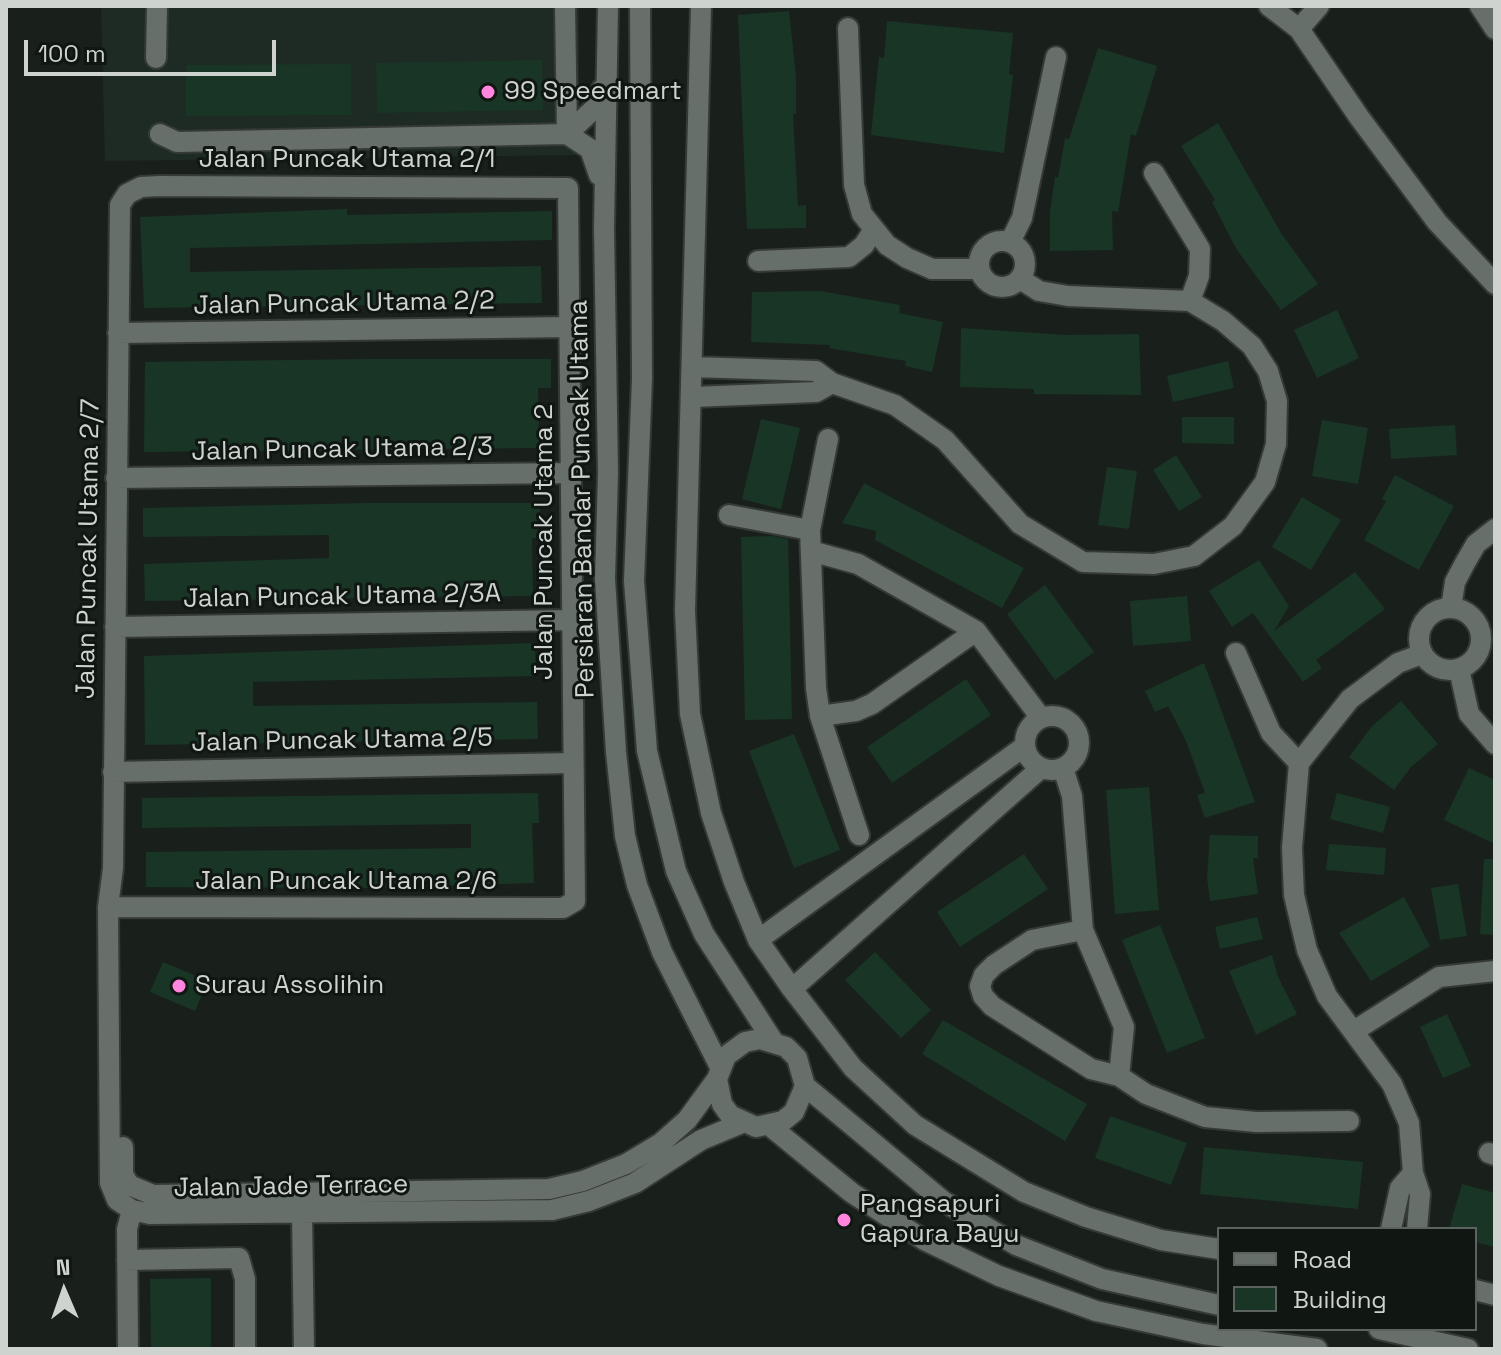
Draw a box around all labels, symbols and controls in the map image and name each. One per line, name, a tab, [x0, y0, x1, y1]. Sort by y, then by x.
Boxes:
scale bar	[28, 24, 280, 74]
text: 100 m	[38, 38, 106, 69]
place label: 99 Speedmart	[504, 76, 682, 108]
marker: 99 Speedmart	[479, 83, 497, 101]
street label: Jalan Puncak Utama 2/1	[199, 144, 495, 176]
street label: Jalan Puncak Utama 2/2	[193, 286, 495, 322]
street label: Persiaran Bandar Puncak Utama	[564, 300, 602, 698]
street label: Jalan Puncak Utama 2/7	[71, 399, 107, 699]
street label: Jalan Puncak Utama 2	[529, 404, 561, 680]
street label: Jalan Puncak Utama 2/3	[191, 432, 493, 468]
street label: Jalan Puncak Utama 2/3A	[183, 579, 501, 615]
street label: Jalan Puncak Utama 2/5	[191, 723, 493, 759]
street label: Jalan Puncak Utama 2/6	[195, 866, 497, 898]
place label: Surau Assolihin	[195, 970, 384, 1002]
marker: Surau Assolihin	[170, 977, 188, 995]
street label: Jalan Jade Terrace	[173, 1169, 409, 1205]
place label: Pangsapuri Gapura Bayu	[860, 1189, 1019, 1250]
marker: Pangsapuri Gapura Bayu	[835, 1211, 853, 1229]
legend	[1217, 1227, 1477, 1331]
text: Road	[1293, 1244, 1352, 1275]
north arrow	[24, 1251, 104, 1331]
text: N	[55, 1253, 71, 1281]
text: Building	[1293, 1284, 1387, 1315]

